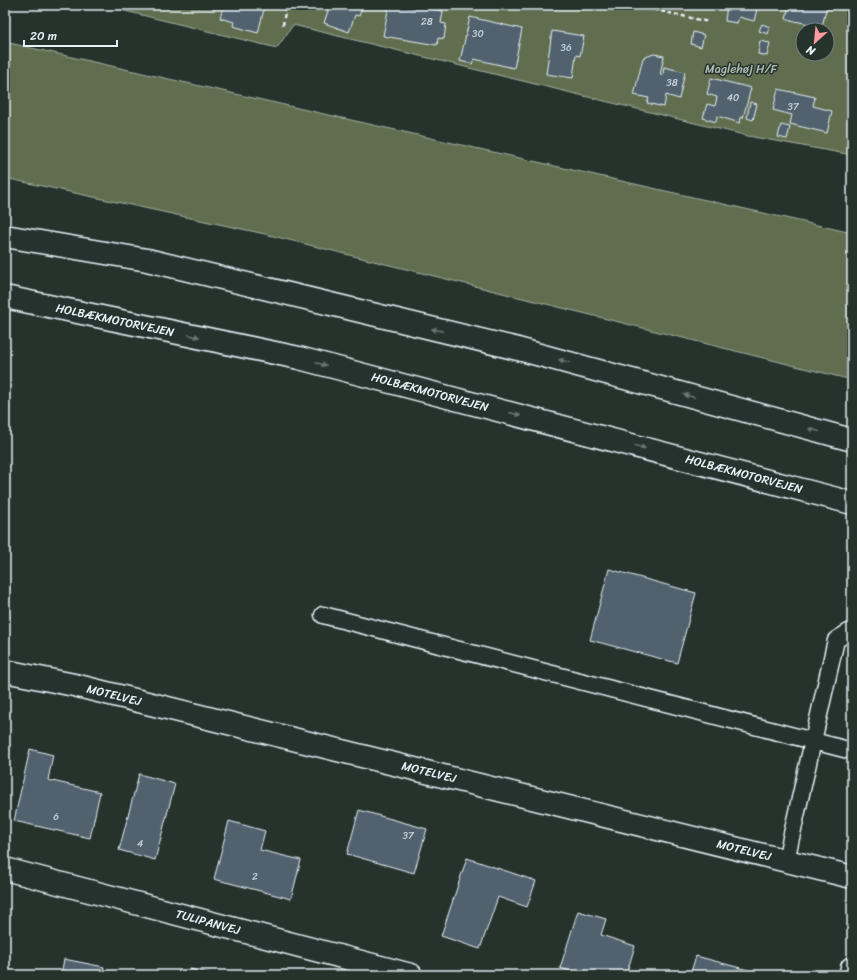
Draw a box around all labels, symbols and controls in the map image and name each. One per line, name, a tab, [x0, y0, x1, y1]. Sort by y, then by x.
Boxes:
house number: 28	[421, 13, 433, 31]
scale bar	[24, 22, 117, 48]
north arrow	[795, 22, 835, 62]
text: 20 m	[30, 25, 57, 47]
house number: 30	[472, 25, 484, 43]
house number: 36	[560, 39, 572, 57]
text: N	[803, 40, 819, 61]
park label: Maglehøj H/F	[705, 58, 777, 80]
house number: 38	[666, 74, 678, 92]
house number: 40	[727, 89, 739, 107]
house number: 37	[787, 98, 800, 116]
street label: HOLBÆKMOTORVEJEN	[54, 297, 177, 343]
one-way arrow	[431, 326, 444, 332]
one-way arrow	[188, 334, 200, 340]
one-way arrow	[557, 358, 570, 364]
one-way arrow	[315, 361, 327, 367]
street label: HOLBÆKMOTORVEJEN	[369, 366, 492, 418]
one-way arrow	[683, 392, 695, 398]
one-way arrow	[508, 412, 521, 418]
one-way arrow	[808, 427, 820, 433]
one-way arrow	[634, 445, 647, 451]
street label: HOLBÆKMOTORVEJEN	[683, 448, 806, 500]
street label: MOTELVEJ	[84, 678, 144, 712]
street label: MOTELVEJ	[399, 755, 459, 789]
house number: 6	[53, 808, 59, 826]
house number: 37	[402, 827, 415, 845]
street label: MOTELVEJ	[714, 833, 774, 867]
house number: 4	[137, 835, 143, 853]
house number: 2	[252, 868, 258, 886]
street label: TULIPANVEJ	[173, 903, 243, 941]

